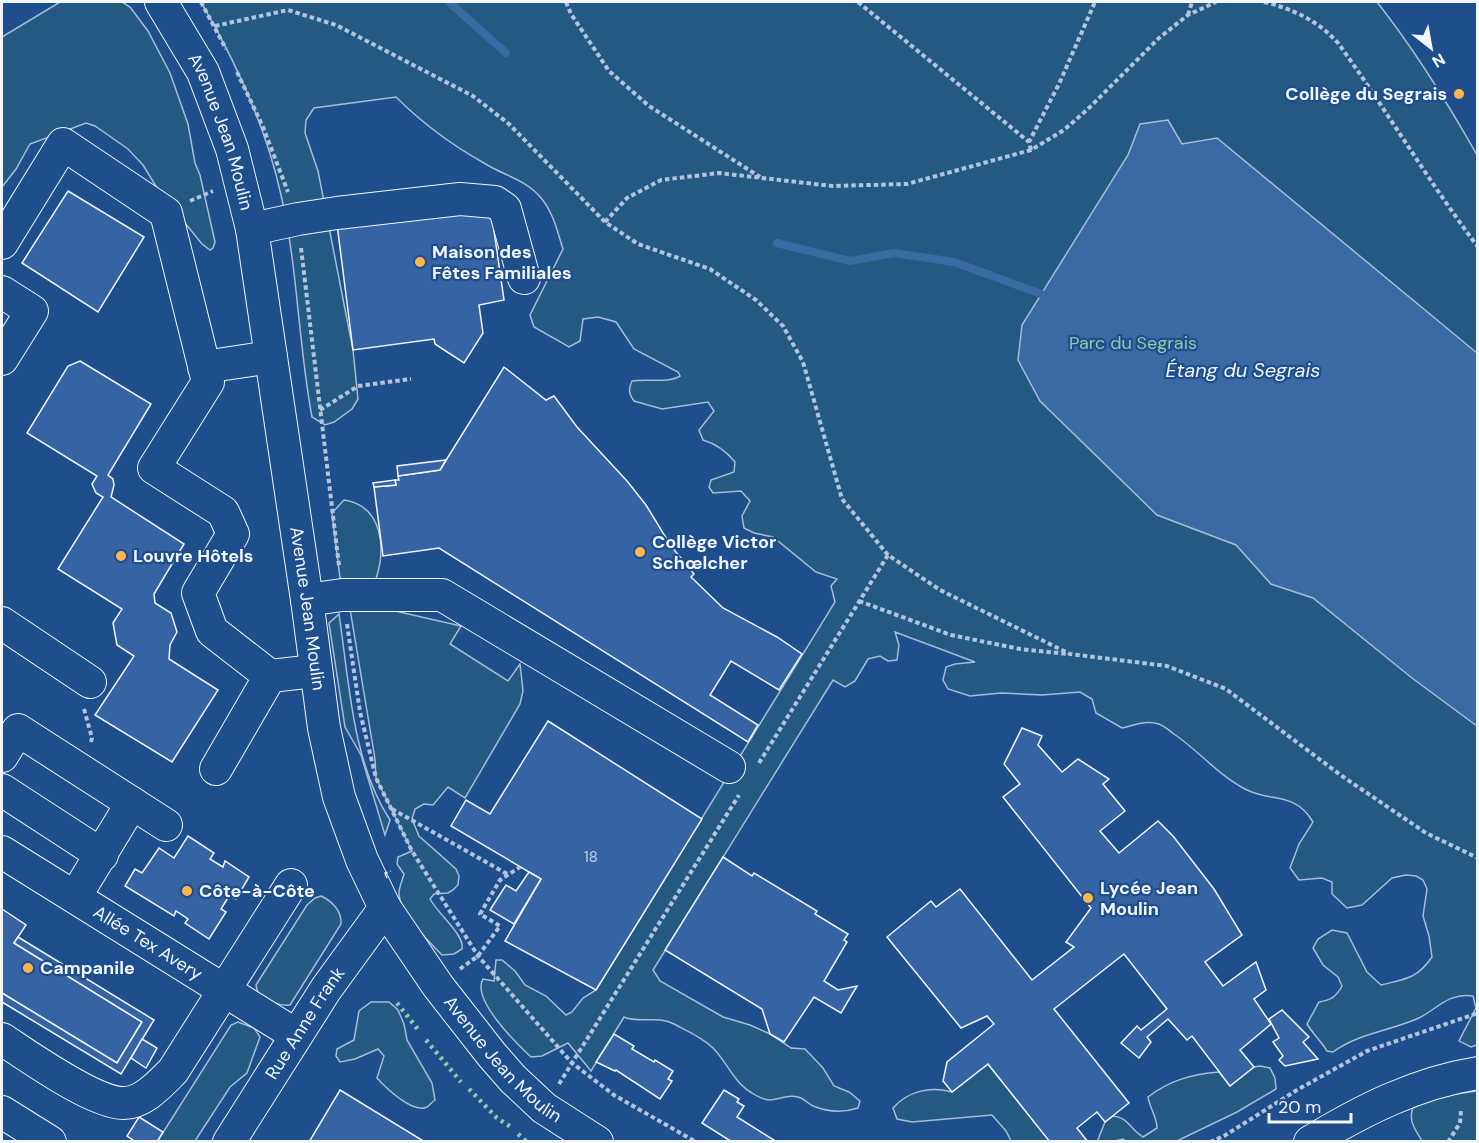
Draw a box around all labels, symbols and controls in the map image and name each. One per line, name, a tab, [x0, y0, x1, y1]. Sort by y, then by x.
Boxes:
north arrow	[1401, 18, 1461, 78]
text: N	[1428, 48, 1449, 72]
street label: Avenue Jean Moulin	[182, 49, 259, 213]
place label: Collège du Segrais	[1285, 82, 1447, 106]
marker: Collège du Segrais	[1452, 87, 1466, 101]
place label: Maison des Fêtes Familiales	[432, 240, 572, 285]
marker: Maison des Fêtes Familiales	[413, 255, 427, 269]
park label: Parc du Segrais	[1069, 331, 1197, 355]
water label: Étang du Segrais	[1166, 357, 1320, 383]
street label: Avenue Jean Moulin	[284, 525, 331, 692]
place label: Collège Victor Schœlcher	[652, 530, 776, 575]
place label: Louvre Hôtels	[133, 544, 253, 568]
marker: Collège Victor Schœlcher	[633, 545, 647, 559]
marker: Louvre Hôtels	[114, 549, 128, 563]
house number: 18	[584, 847, 598, 867]
place label: Lycée Jean Moulin	[1100, 876, 1198, 921]
place label: Côte-à-Côte	[199, 879, 315, 903]
marker: Côte-à-Côte	[180, 884, 194, 898]
marker: Lycée Jean Moulin	[1081, 891, 1095, 905]
street label: Allée Tex Avery	[89, 900, 207, 986]
place label: Campanile	[40, 956, 135, 980]
marker: Campanile	[21, 961, 35, 975]
street label: Rue Anne Frank	[260, 962, 350, 1084]
street label: Avenue Jean Moulin	[438, 991, 566, 1128]
scale bar	[1269, 1086, 1352, 1124]
text: 20 m	[1278, 1095, 1321, 1119]

